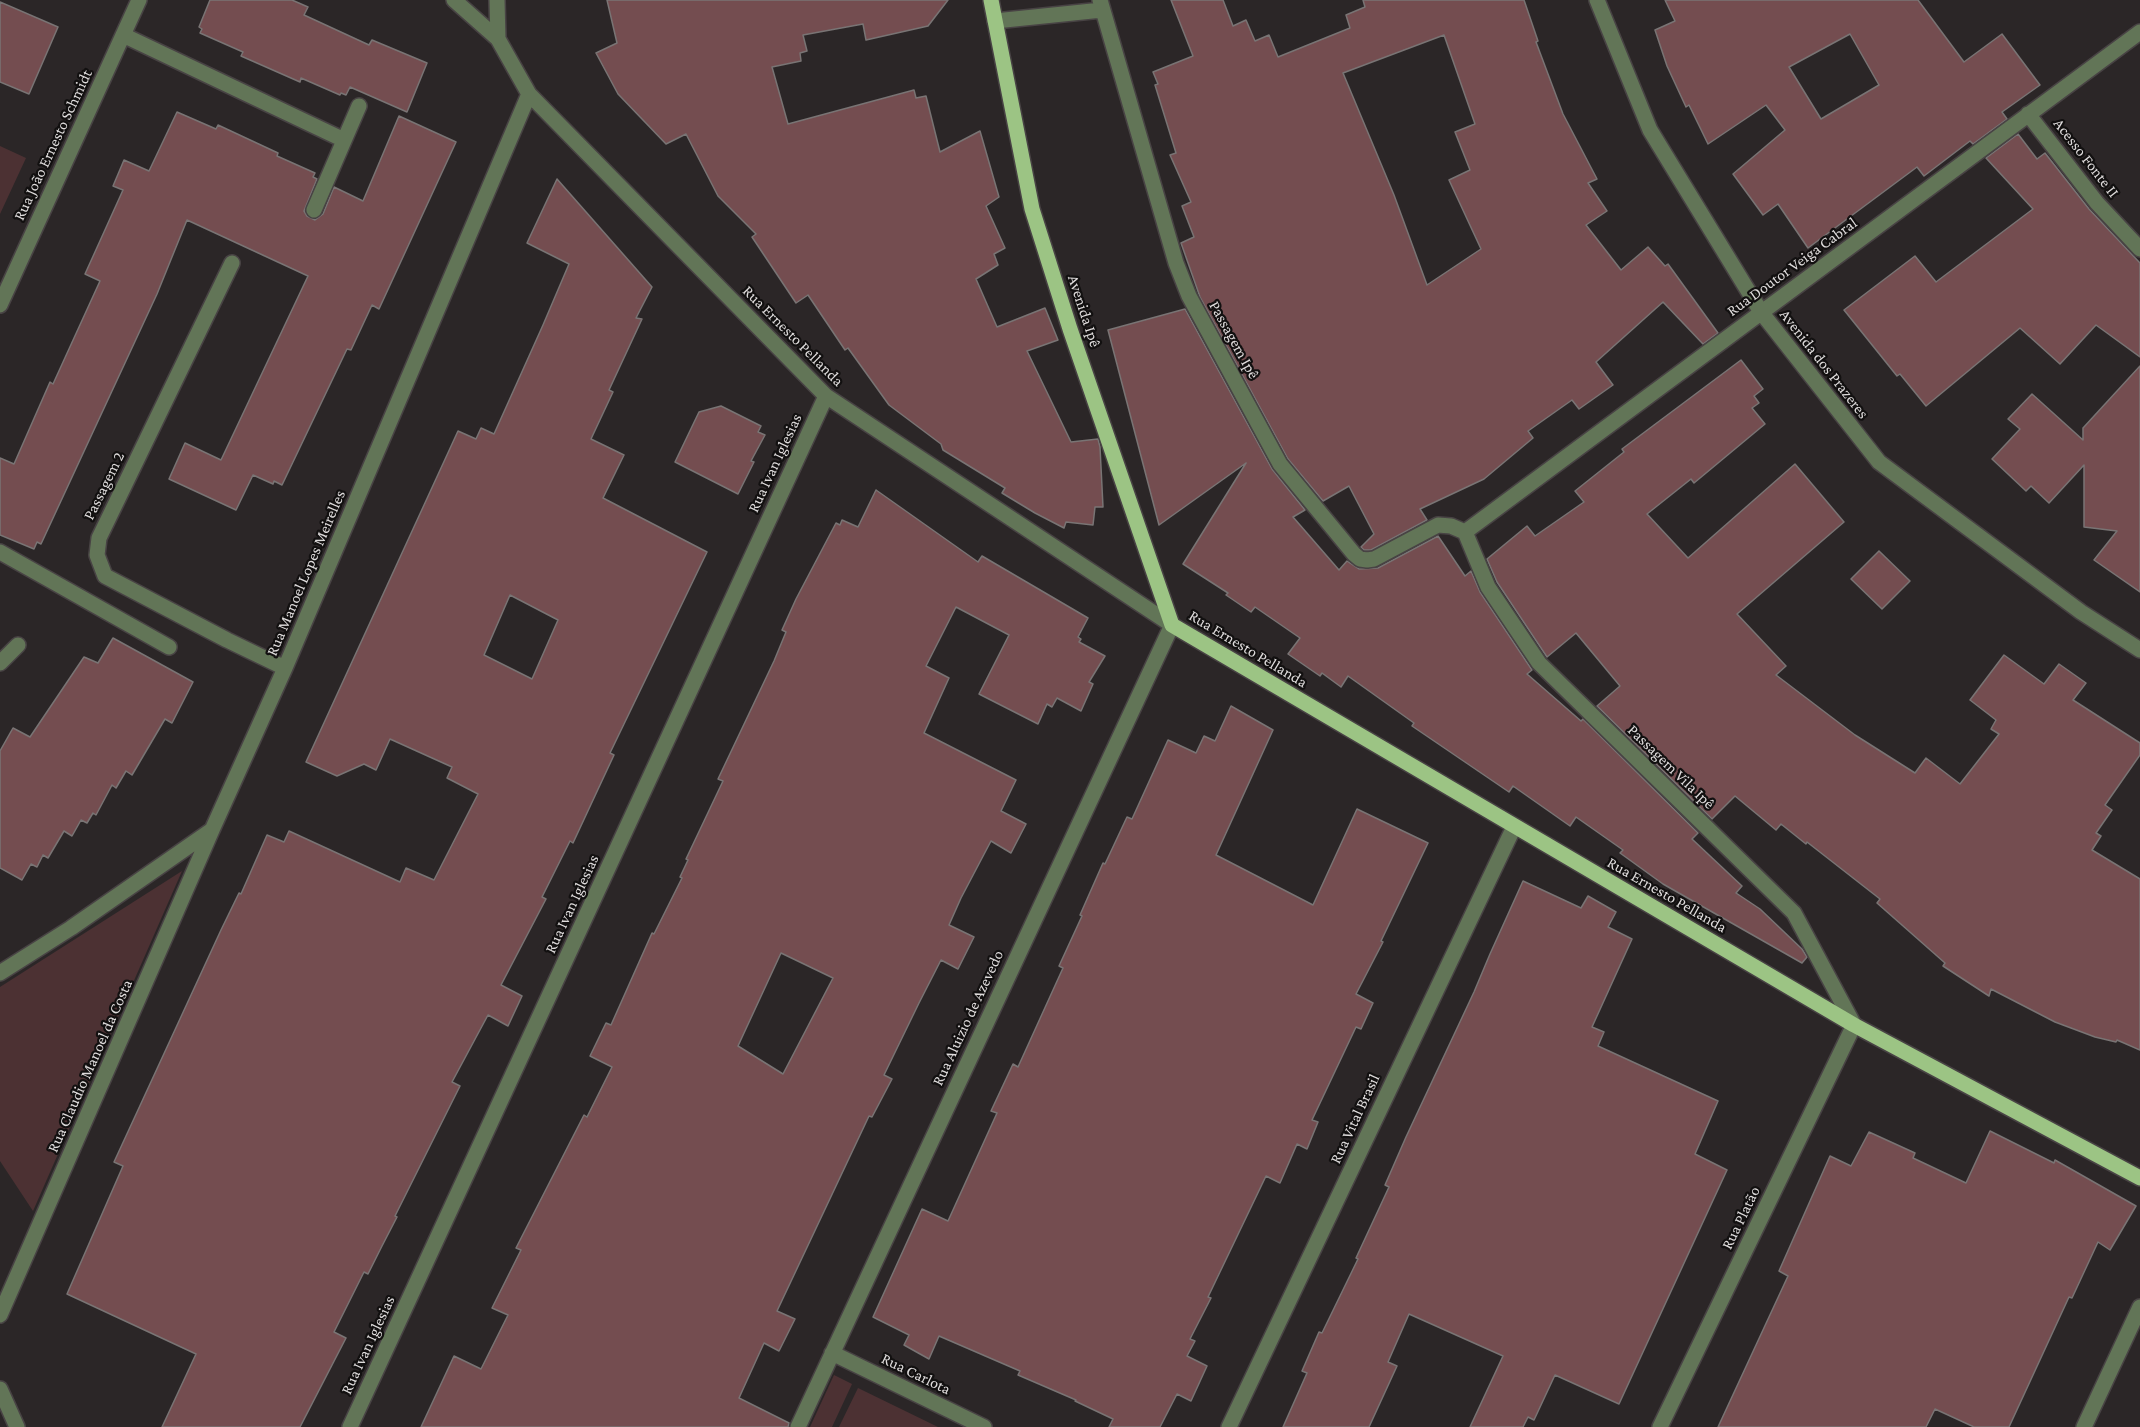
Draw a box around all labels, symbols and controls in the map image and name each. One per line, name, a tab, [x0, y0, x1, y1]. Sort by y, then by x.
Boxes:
street label: Rua João Ernesto Schmidt	[10, 66, 96, 224]
street label: Acesso Fonte II	[2049, 115, 2123, 201]
street label: Rua Doutor Veiga Cabral	[1723, 213, 1861, 321]
street label: Avenida Ipê	[1063, 272, 1105, 350]
street label: Rua Ernesto Pellanda	[738, 281, 848, 391]
street label: Passagem Ipê	[1205, 298, 1263, 382]
street label: Avenida dos Prazeres	[1775, 305, 1873, 423]
street label: Rua Ivan Iglesias	[744, 411, 806, 515]
street label: Passagem 2	[79, 449, 129, 523]
street label: Rua Manoel Lopes Meirelles	[262, 487, 350, 659]
street label: Rua Ernesto Pellanda	[1185, 606, 1311, 692]
street label: Passagem Vila Ipê	[1623, 721, 1719, 813]
street label: Rua Ivan Iglesias	[541, 852, 603, 956]
street label: Rua Ernesto Pellanda	[1604, 853, 1730, 937]
street label: Rua Aluizio de Azevedo	[928, 947, 1008, 1089]
street label: Rua Claudio Manoel da Costa	[43, 977, 137, 1155]
street label: Rua Vital Brasil	[1326, 1071, 1384, 1167]
street label: Rua Platão	[1718, 1183, 1764, 1253]
street label: Rua Ivan Iglesias	[337, 1293, 399, 1397]
street label: Rua Carlota	[878, 1349, 954, 1399]

